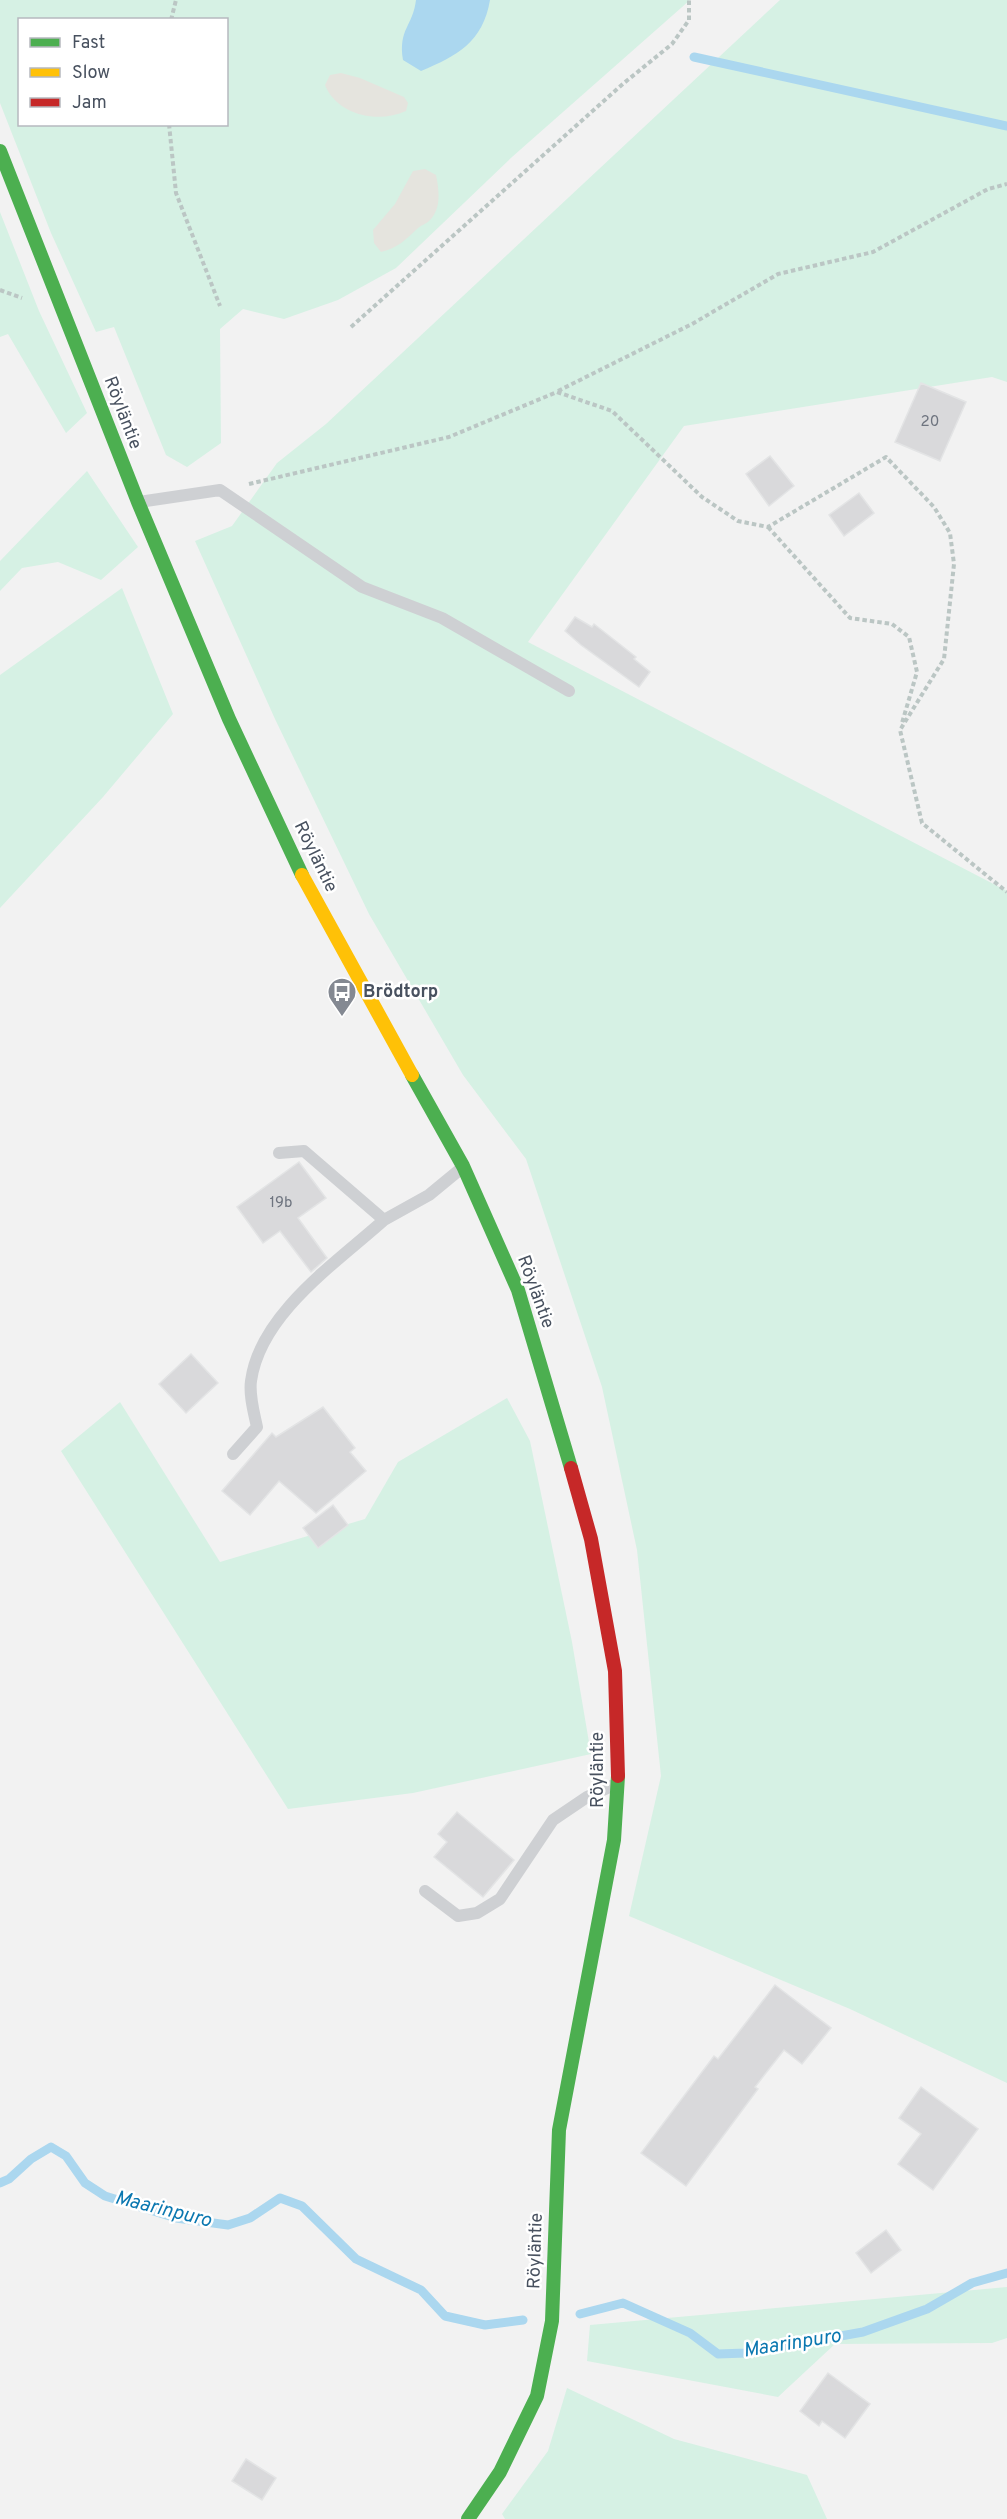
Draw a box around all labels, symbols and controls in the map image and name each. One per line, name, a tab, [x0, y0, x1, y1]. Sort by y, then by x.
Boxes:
legend	[18, 18, 228, 126]
text: Fast	[72, 32, 105, 55]
text: Slow	[72, 62, 110, 85]
text: Jam	[72, 92, 107, 115]
street label: Röyläntie	[98, 373, 146, 453]
house number: 20	[921, 413, 939, 432]
street label: Röyläntie	[288, 818, 342, 896]
bus stop icon: Brödtorp	[326, 976, 358, 1018]
place label: Brödtorp	[363, 981, 438, 1004]
house number: 19b	[270, 1194, 292, 1213]
street label: Röyläntie	[511, 1252, 559, 1332]
street label: Röyläntie	[587, 1732, 610, 1808]
water label: Maarinpuro	[112, 2185, 214, 2235]
street label: Röyläntie	[523, 2213, 549, 2289]
water label: Maarinpuro	[741, 2323, 843, 2365]

